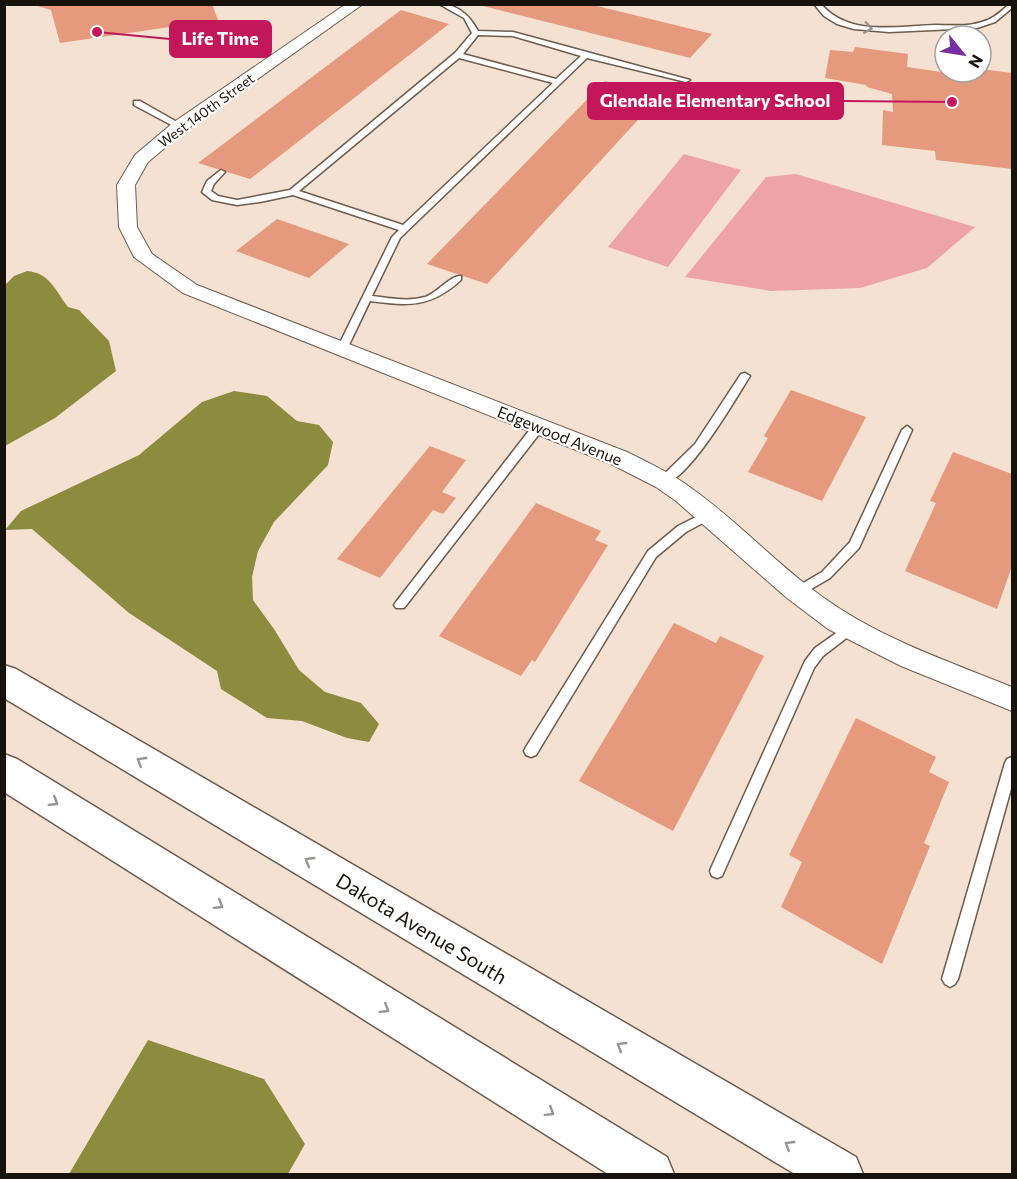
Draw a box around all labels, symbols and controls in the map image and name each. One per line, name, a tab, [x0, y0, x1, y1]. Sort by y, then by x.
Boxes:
callout: Life Time	[170, 21, 271, 57]
one-way arrow	[863, 21, 872, 34]
north arrow	[933, 24, 993, 84]
text: Life Time	[181, 27, 259, 49]
text: N	[965, 52, 988, 72]
street label: West 140th Street	[154, 69, 258, 151]
callout: Glendale Elementary School	[588, 83, 843, 119]
text: Glendale Elementary School	[600, 89, 830, 111]
street label: Edgewood Avenue	[495, 401, 625, 469]
one-way arrow	[137, 757, 147, 768]
one-way arrow	[48, 794, 58, 806]
one-way arrow	[305, 856, 315, 868]
street label: Dakota Avenue South	[332, 868, 512, 988]
one-way arrow	[213, 898, 224, 909]
one-way arrow	[379, 1001, 389, 1013]
one-way arrow	[617, 1041, 627, 1053]
one-way arrow	[543, 1105, 554, 1116]
one-way arrow	[785, 1140, 795, 1152]

